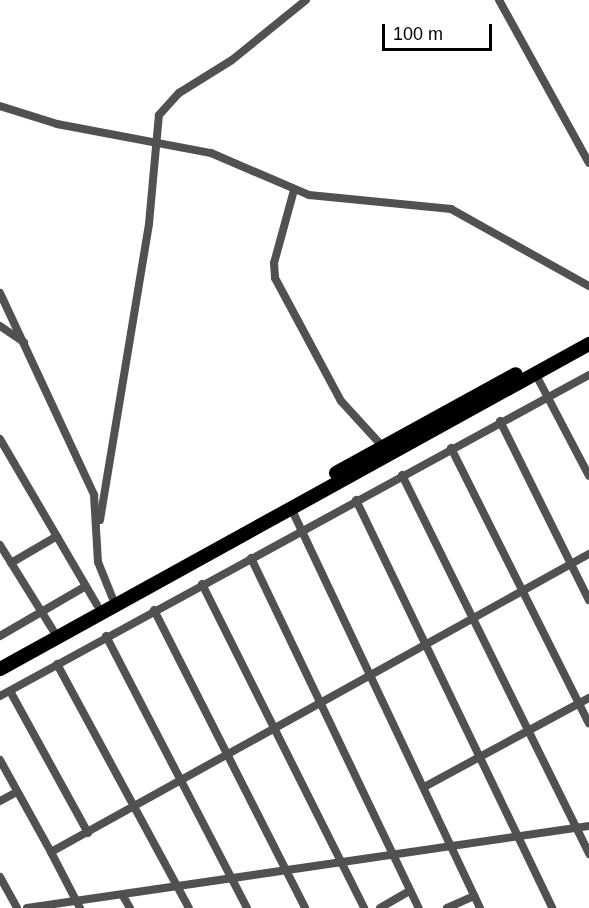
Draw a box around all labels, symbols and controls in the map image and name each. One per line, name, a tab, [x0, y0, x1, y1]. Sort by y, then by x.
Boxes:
scale bar	[385, 12, 494, 50]
text: 100 m	[393, 24, 443, 44]

